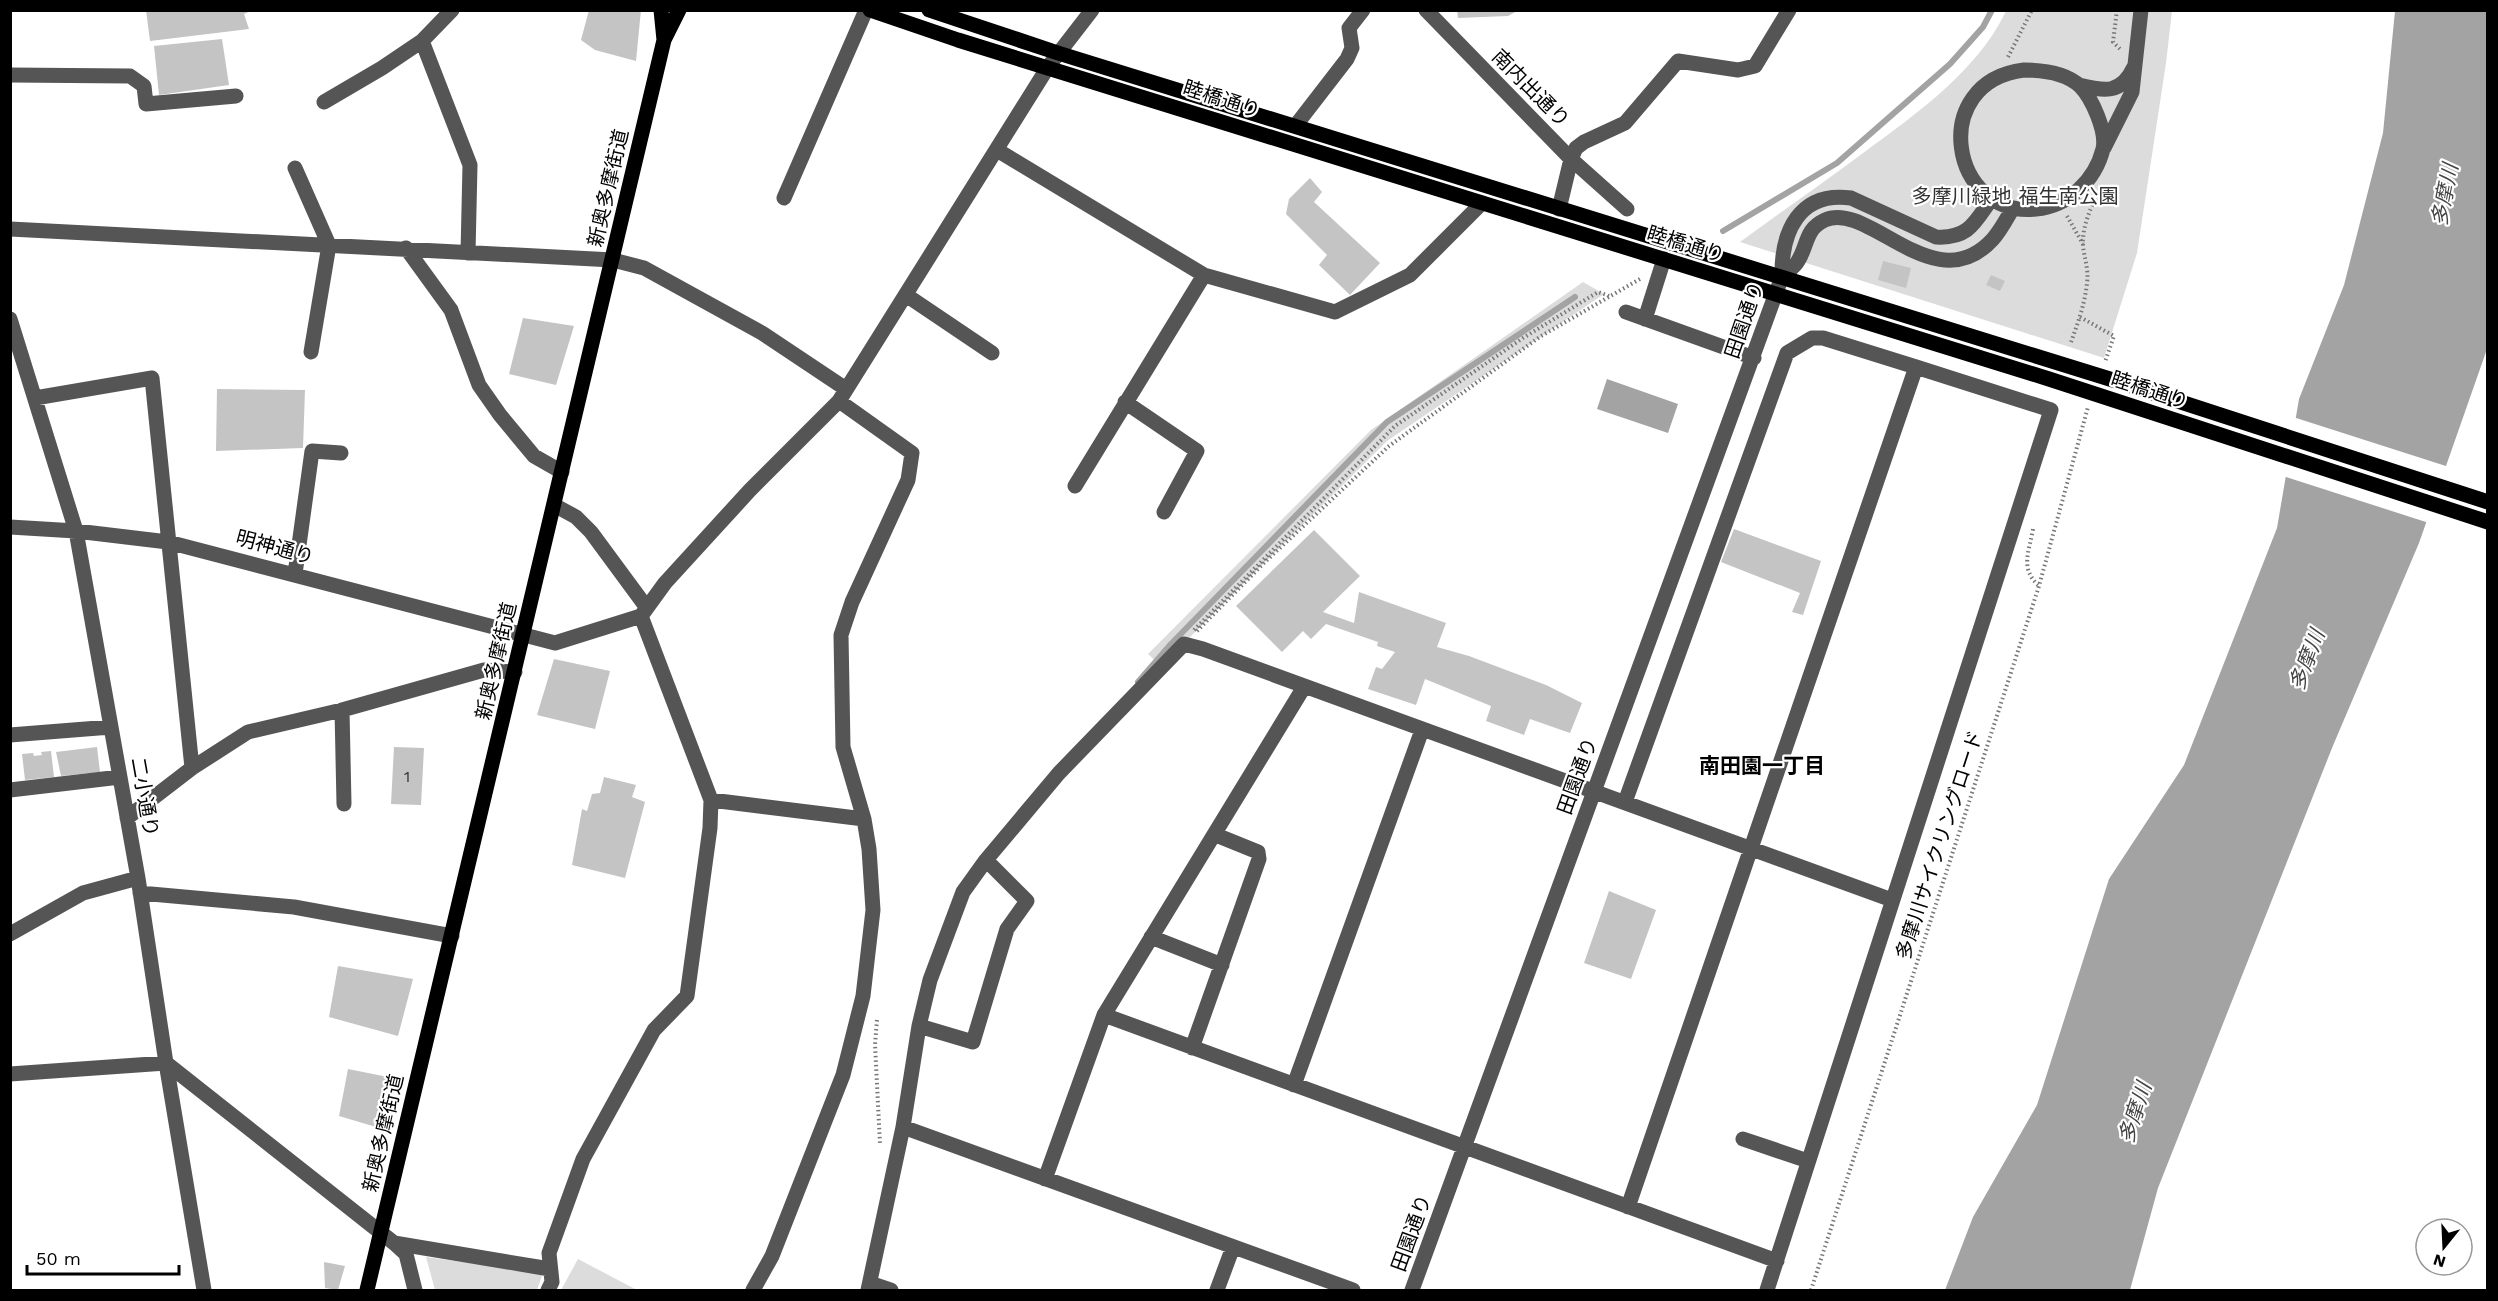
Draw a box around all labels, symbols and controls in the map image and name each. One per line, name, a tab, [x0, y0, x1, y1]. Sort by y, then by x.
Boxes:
street label: 南内出通り	[1487, 44, 1575, 132]
street label: 睦橋通り	[1180, 75, 1264, 123]
street label: 新奥多摩街道	[583, 127, 633, 249]
water label: 多摩川	[2426, 160, 2463, 228]
park label: 多摩川緑地 福生南公園	[1912, 184, 2118, 208]
street label: 睦橋通り	[1644, 221, 1728, 267]
street label: 田園通り	[1720, 278, 1768, 362]
street label: 睦橋通り	[2108, 366, 2192, 414]
street label: 明神通り	[233, 525, 317, 569]
street label: 新奥多摩街道	[471, 600, 521, 722]
water label: 多摩川	[2284, 624, 2330, 694]
street label: 多摩川サイクリングロード	[1891, 727, 1987, 963]
street label: 田園通り	[1552, 734, 1602, 818]
district label: 南田園一丁目	[1699, 753, 1825, 778]
street label: 二小通り	[126, 756, 164, 838]
house number: 1	[404, 767, 410, 786]
street label: 新奥多摩街道	[358, 1072, 408, 1194]
water label: 多摩川	[2113, 1077, 2157, 1147]
street label: 田園通り	[1386, 1191, 1436, 1275]
north arrow	[2414, 1217, 2474, 1277]
scale bar	[27, 1238, 178, 1276]
text: 50 m	[36, 1248, 81, 1269]
text: N	[2431, 1250, 2448, 1272]

